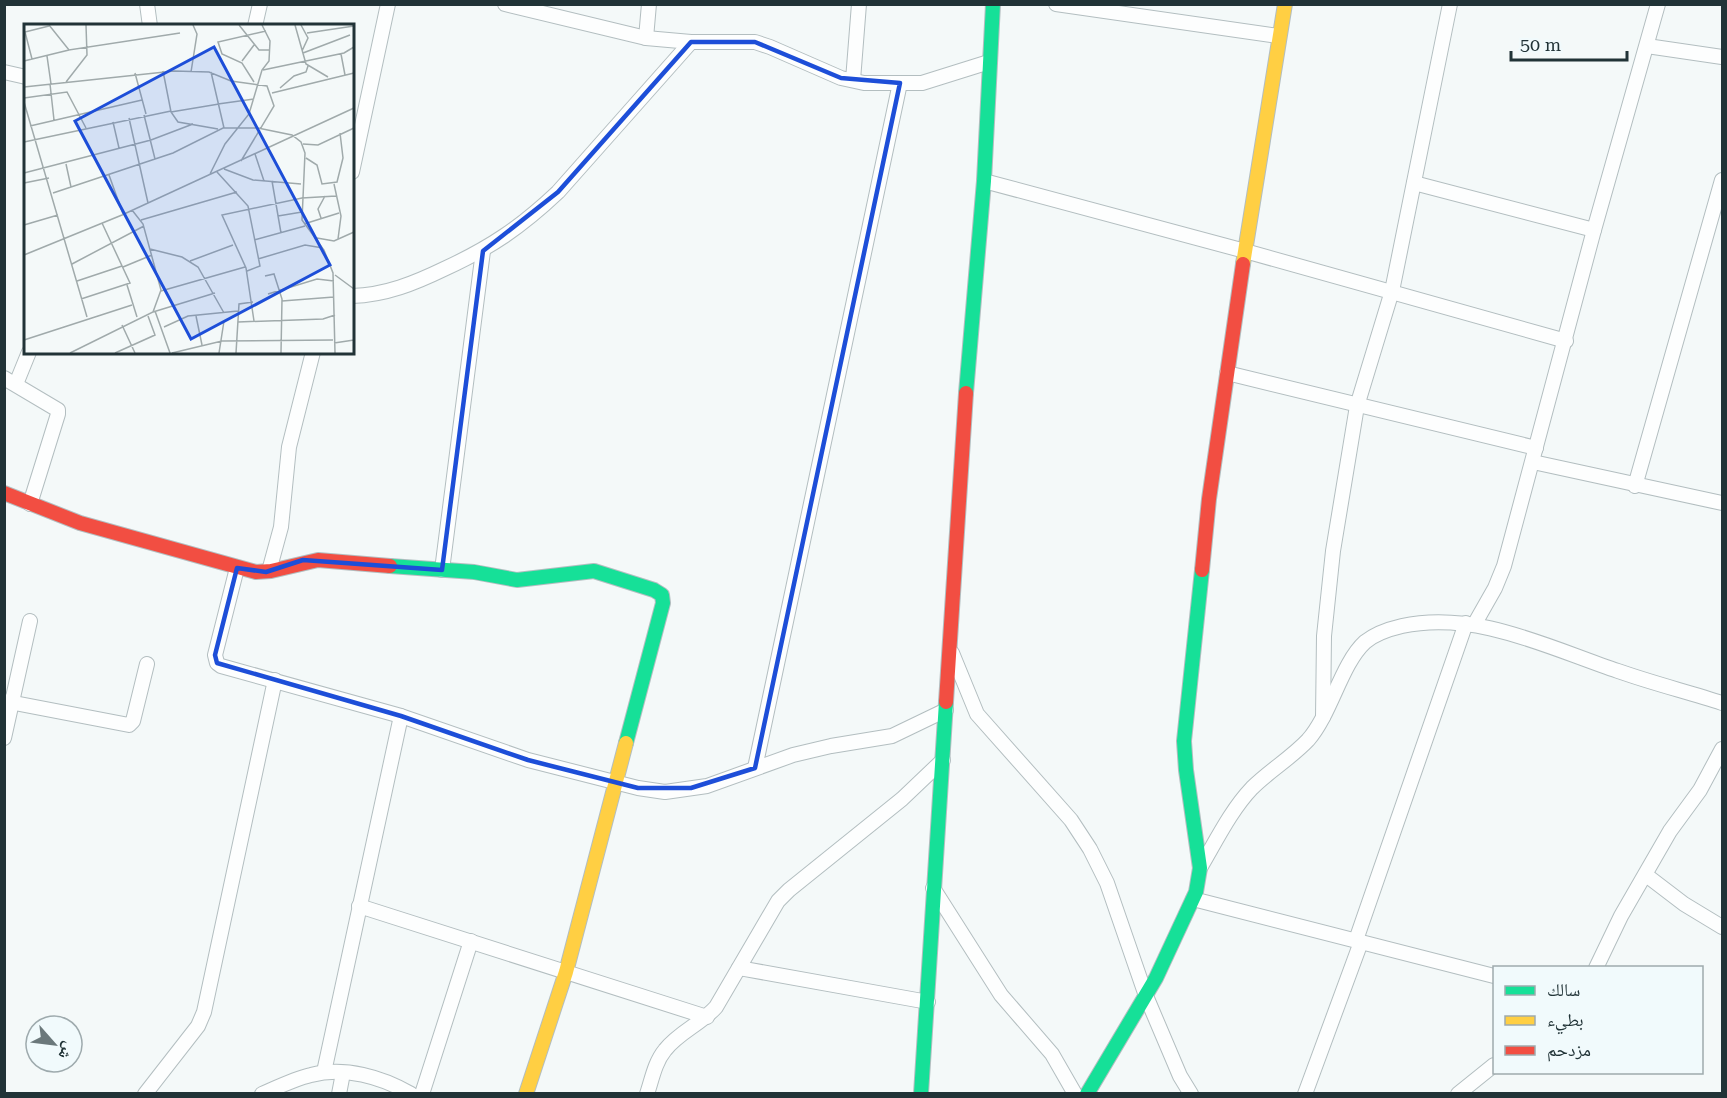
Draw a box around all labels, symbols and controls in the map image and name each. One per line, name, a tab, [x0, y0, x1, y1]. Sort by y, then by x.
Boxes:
inset map	[24, 24, 354, 354]
scale bar	[1511, 24, 1626, 62]
text: 50 m	[1520, 34, 1561, 55]
legend	[1493, 966, 1703, 1074]
text: سالك	[1547, 979, 1580, 1000]
text: بطيء	[1547, 1009, 1584, 1035]
north arrow	[24, 1014, 84, 1074]
text: ش	[54, 1039, 79, 1063]
text: مزدحم	[1547, 1039, 1591, 1062]

